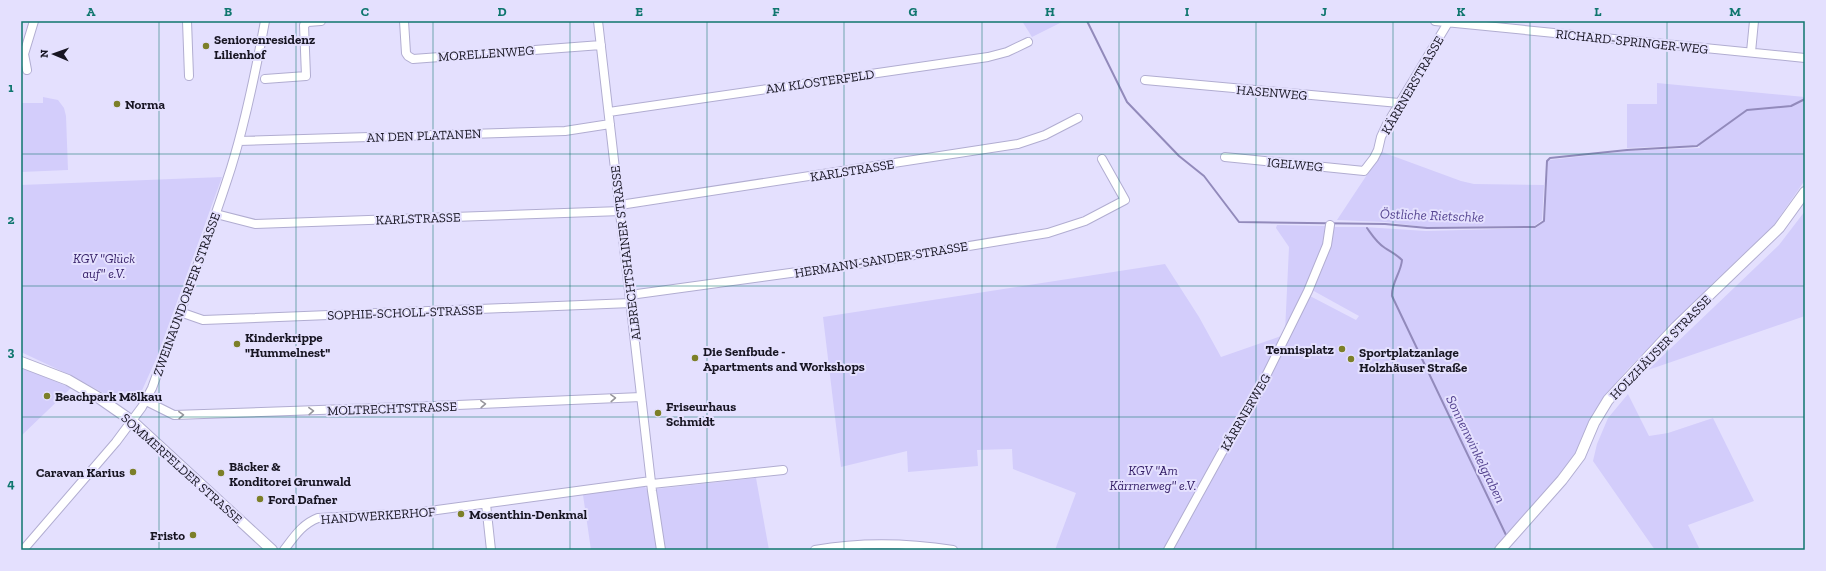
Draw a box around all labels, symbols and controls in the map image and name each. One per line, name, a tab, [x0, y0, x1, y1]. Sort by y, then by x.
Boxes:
text: A	[87, 4, 96, 19]
text: B	[224, 4, 232, 19]
text: C	[361, 4, 369, 19]
text: D	[497, 4, 507, 19]
text: E	[635, 4, 643, 19]
text: F	[772, 4, 780, 19]
text: G	[909, 4, 918, 19]
text: H	[1045, 4, 1055, 19]
text: I	[1185, 4, 1190, 19]
text: J	[1321, 4, 1327, 19]
text: K	[1457, 4, 1466, 19]
text: L	[1594, 4, 1602, 19]
text: M	[1729, 4, 1741, 19]
street label: RICHARD-SPRINGER-WEG	[1555, 26, 1709, 57]
place label: Seniorenresidenz Lilienhof	[214, 32, 315, 62]
street label: KÄRRNERSTRASSE	[1378, 33, 1447, 137]
north arrow	[34, 34, 74, 74]
marker: Seniorenresidenz Lilienhof	[201, 41, 211, 51]
street label: MORELLENWEG	[437, 43, 535, 64]
text: N	[38, 49, 51, 58]
street label: AM KLOSTERFELD	[765, 66, 875, 97]
text: 1	[8, 80, 14, 95]
street label: HASENWEG	[1236, 82, 1308, 103]
place label: Norma	[125, 97, 165, 112]
marker: Norma	[112, 99, 122, 109]
street label: AN DEN PLATANEN	[366, 126, 482, 145]
street label: IGELWEG	[1266, 155, 1323, 174]
street label: KARLSTRASSE	[809, 156, 895, 185]
street label: ALBRECHTSHAINER STRASSE	[607, 164, 644, 341]
water label: Östliche Rietschke	[1380, 205, 1484, 226]
street label: ZWEINAUNDORFER STRASSE	[150, 210, 223, 378]
street label: KARLSTRASSE	[375, 210, 461, 227]
text: 2	[8, 212, 15, 227]
street label: HERMANN-SANDER-STRASSE	[793, 238, 969, 281]
park label: KGV "Glück auf" e.V.	[73, 251, 135, 281]
street label: HOLZHÄUSER STRASSE	[1607, 292, 1714, 403]
street label: SOPHIE-SCHOLL-STRASSE	[327, 302, 483, 323]
place label: Kinderkrippe "Hummelnest"	[245, 330, 330, 360]
marker: Kinderkrippe "Hummelnest"	[232, 339, 242, 349]
place label: Tennisplatz	[1265, 342, 1334, 357]
text: 3	[8, 344, 15, 359]
place label: Die Senfbude - Apartments and Workshops	[703, 344, 865, 374]
marker: Tennisplatz	[1337, 344, 1347, 354]
place label: Sportplatzanlage Holzhäuser Straße	[1359, 345, 1468, 375]
marker: Die Senfbude - Apartments and Workshops	[690, 353, 700, 363]
marker: Sportplatzanlage Holzhäuser Straße	[1346, 354, 1356, 364]
street label: KÄRRNERWEG	[1217, 371, 1274, 453]
place label: Beachpark Mölkau	[55, 389, 163, 404]
marker: Beachpark Mölkau	[42, 391, 52, 401]
water label: Sonnenwinkelgraben	[1442, 393, 1509, 506]
one-way arrow	[610, 394, 616, 402]
street label: MOLTRECHTSTRASSE	[327, 399, 458, 418]
place label: Friseurhaus Schmidt	[666, 399, 736, 429]
one-way arrow	[480, 400, 486, 409]
one-way arrow	[308, 406, 314, 415]
marker: Friseurhaus Schmidt	[653, 408, 663, 418]
street label: SOMMERFELDER STRASSE	[118, 410, 245, 527]
one-way arrow	[178, 411, 184, 419]
place label: Bäcker & Konditorei Grunwald	[229, 459, 352, 489]
park label: KGV "Am Kärrnerweg" e.V.	[1110, 463, 1196, 493]
place label: Caravan Karius	[36, 465, 125, 480]
marker: Caravan Karius	[128, 467, 138, 477]
marker: Bäcker & Konditorei Grunwald	[216, 468, 226, 478]
text: 4	[7, 476, 15, 491]
place label: Ford Dafner	[268, 492, 338, 507]
marker: Ford Dafner	[255, 494, 265, 504]
street label: HANDWERKERHOF	[320, 504, 436, 527]
place label: Mosenthin-Denkmal	[469, 507, 588, 522]
marker: Mosenthin-Denkmal	[456, 509, 466, 519]
place label: Fristo	[150, 528, 185, 543]
marker: Fristo	[188, 530, 198, 540]

